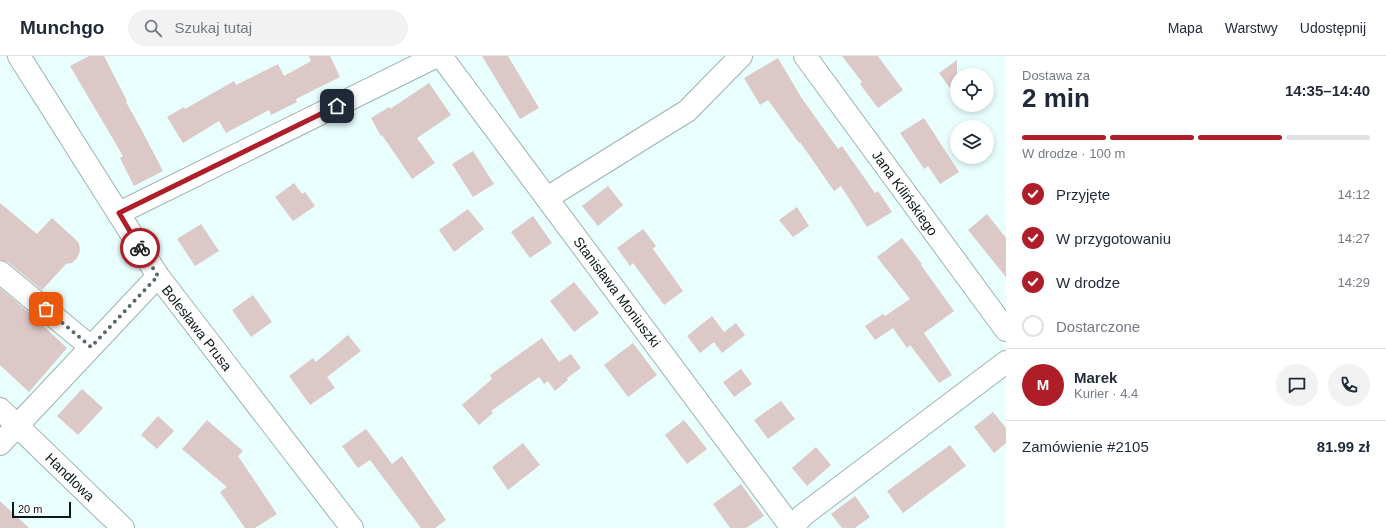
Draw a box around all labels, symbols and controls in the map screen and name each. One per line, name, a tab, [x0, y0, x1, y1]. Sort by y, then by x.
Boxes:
search box	[128, 10, 408, 46]
text: Munchgo	[20, 17, 104, 38]
icon: search	[142, 17, 164, 39]
text: Szukaj tutaj	[174, 19, 252, 36]
text: Mapa	[1168, 20, 1203, 36]
text: Warstwy	[1225, 20, 1278, 36]
text: Udostępnij	[1300, 20, 1366, 36]
map controls	[950, 68, 994, 164]
button: locate	[950, 68, 994, 112]
text: Dostawa za	[1022, 68, 1090, 83]
text: 14:35–14:40	[1285, 82, 1370, 99]
text: 2 min	[1022, 83, 1090, 113]
pin	[320, 89, 354, 123]
icon: home	[326, 95, 348, 117]
button: layers	[950, 120, 994, 164]
text: W drodze · 100 m	[1022, 146, 1125, 161]
street label: Jana Kilińskiego	[869, 147, 941, 239]
icon: check	[1022, 183, 1044, 205]
text: Przyjęte	[1056, 186, 1110, 203]
text: 14:12	[1337, 187, 1370, 202]
icon: check	[1022, 227, 1044, 249]
courier	[120, 228, 160, 268]
text: W przygotowaniu	[1056, 230, 1171, 247]
text: 14:27	[1337, 231, 1370, 246]
street label: Stanisława Moniuszki	[570, 234, 664, 350]
icon: bike	[129, 237, 151, 259]
icon: check	[1022, 271, 1044, 293]
text: W drodze	[1056, 274, 1120, 291]
text: 14:29	[1337, 275, 1370, 290]
street label: Bolesława Prusa	[159, 282, 236, 374]
pin	[29, 292, 63, 326]
icon: bag	[35, 298, 57, 320]
text: Dostarczone	[1056, 318, 1140, 335]
button: chat	[1276, 364, 1318, 406]
button: phone	[1328, 364, 1370, 406]
text: Marek	[1074, 369, 1117, 386]
text: M	[1037, 376, 1049, 393]
text: Kurier · 4.4	[1074, 386, 1138, 401]
text: Zamówienie #2105	[1022, 438, 1149, 455]
text: 81.99 zł	[1317, 438, 1370, 455]
street label: Handlowa	[42, 450, 98, 505]
scale bar	[12, 500, 71, 519]
text: 20 m	[18, 503, 42, 515]

